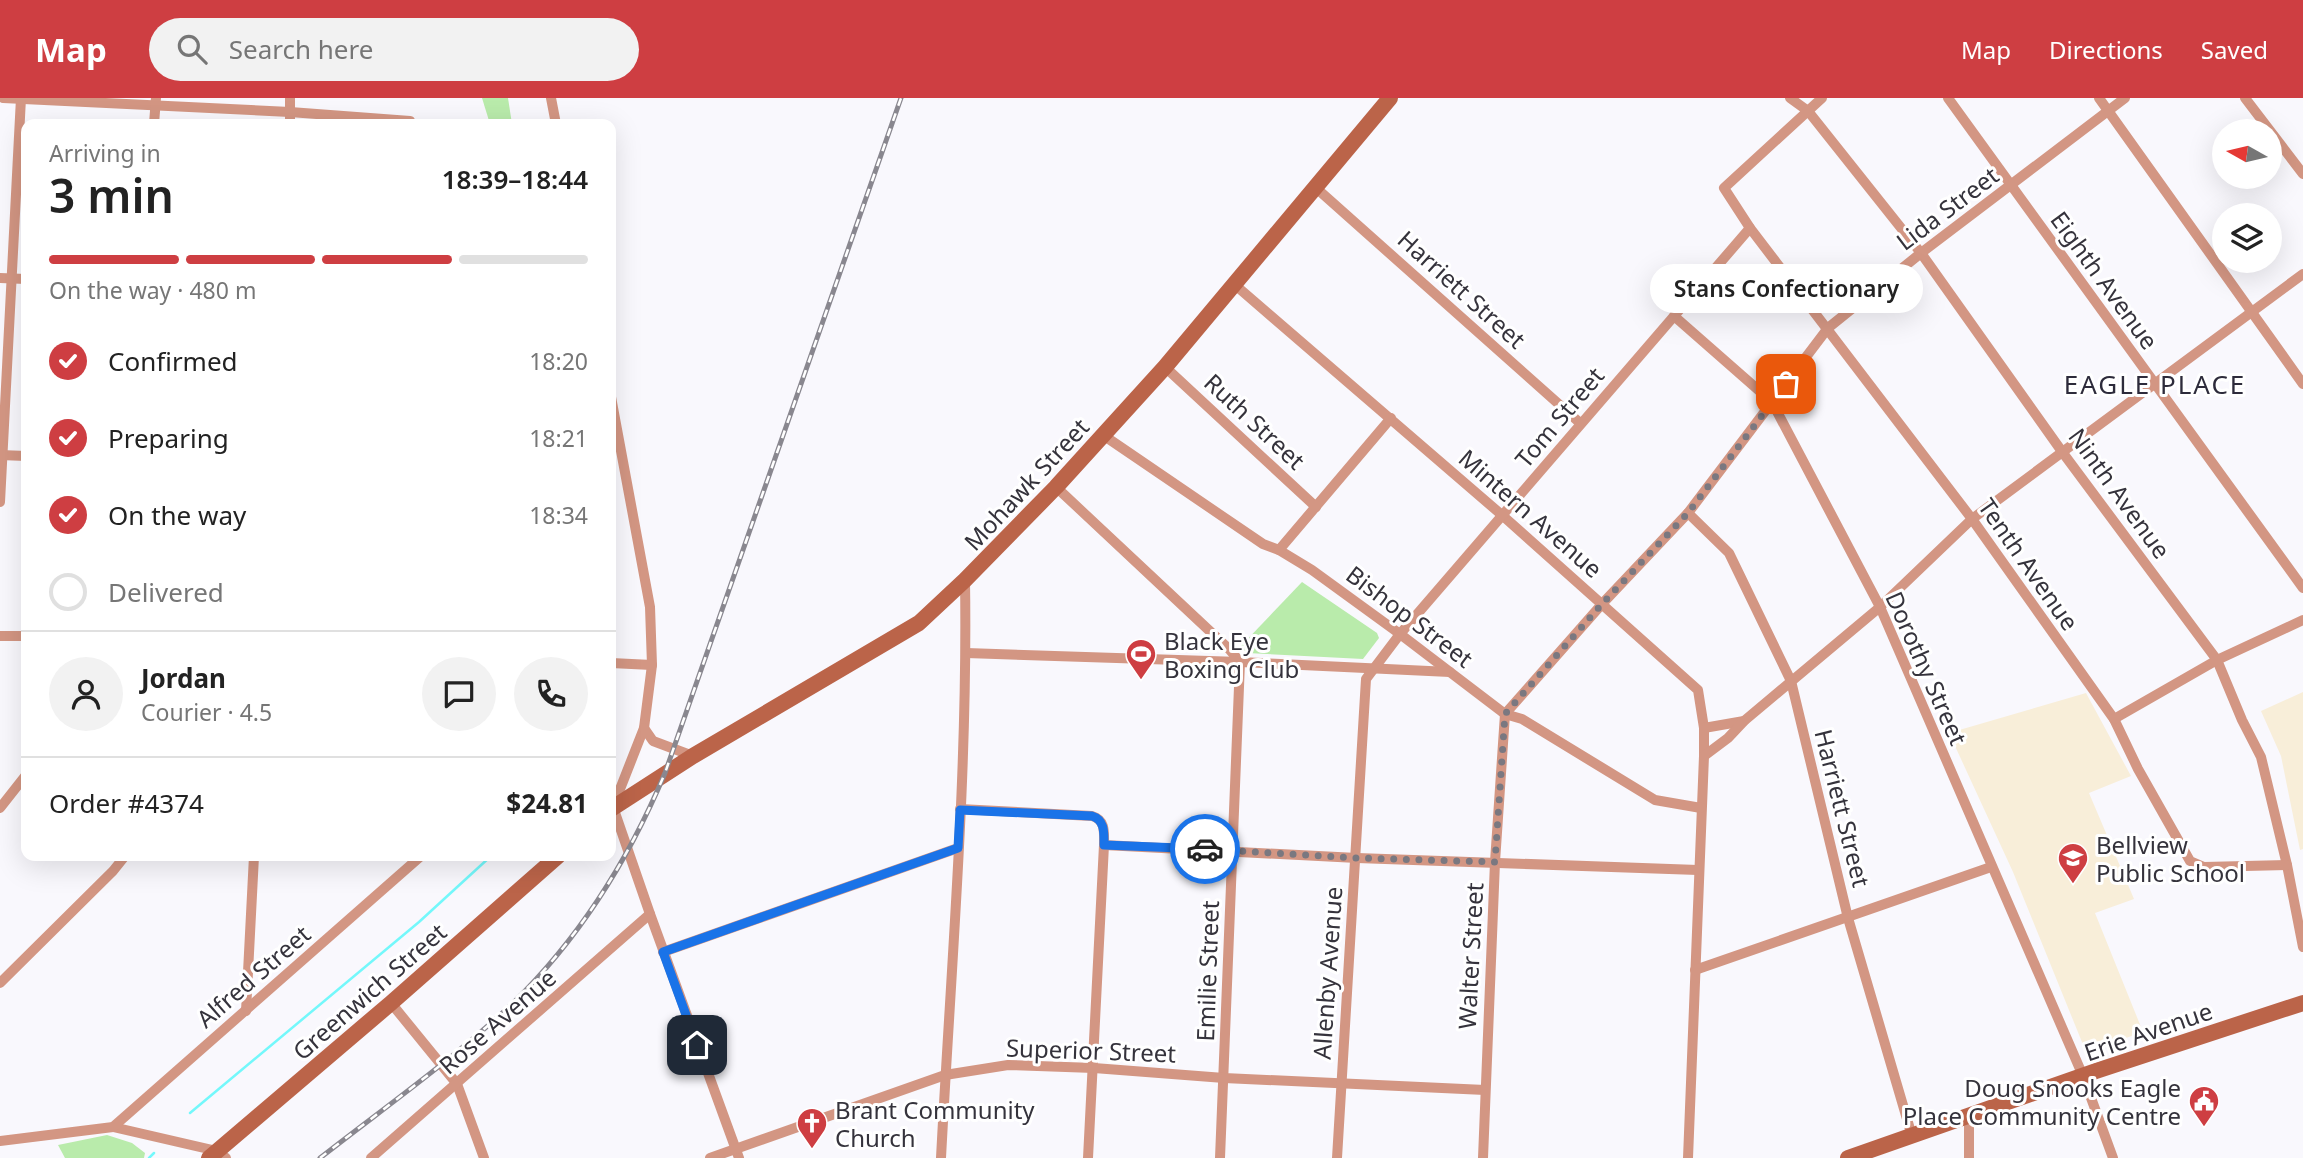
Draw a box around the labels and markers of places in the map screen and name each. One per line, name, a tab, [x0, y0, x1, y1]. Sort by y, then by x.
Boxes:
callout: Stans Confectionary	[1650, 265, 1922, 314]
pin	[1756, 354, 1816, 414]
place label: Black Eye Boxing Club	[1164, 624, 1299, 685]
sports icon: Black Eye Boxing Club	[1124, 637, 1158, 681]
place label: Bellview Public School	[2096, 828, 2245, 889]
school or university icon: Bellview Public School	[2056, 841, 2090, 885]
pin	[667, 1015, 727, 1075]
place label: Doug Snooks Eagle Place Community Centre	[1903, 1071, 2181, 1132]
public building icon: Doug Snooks Eagle Place Community Centre	[2187, 1084, 2221, 1128]
place label: Brant Community Church	[835, 1093, 1035, 1154]
church icon: Brant Community Church	[795, 1106, 829, 1150]

